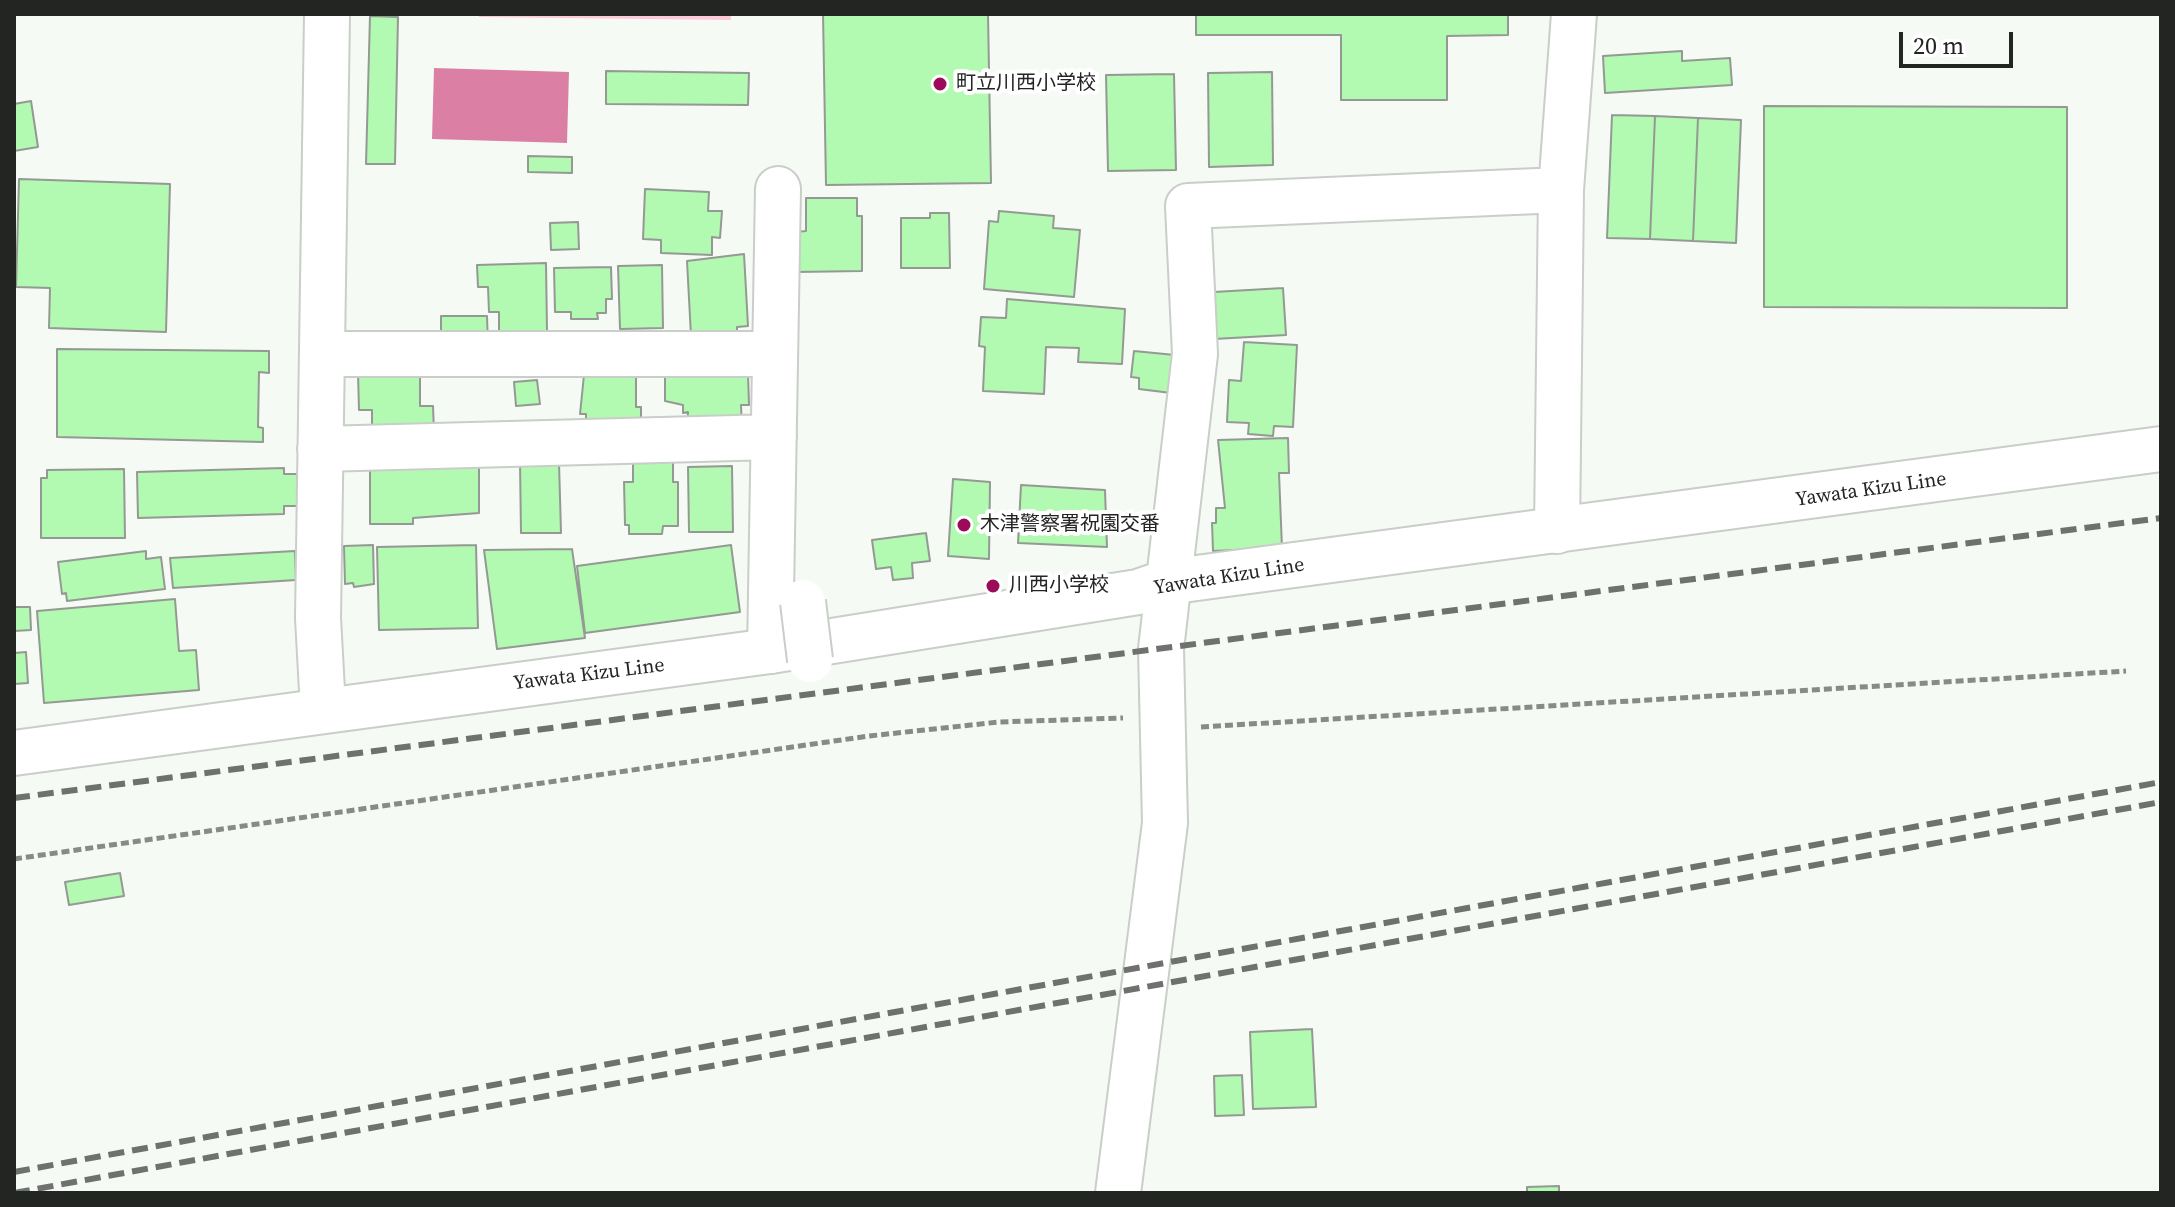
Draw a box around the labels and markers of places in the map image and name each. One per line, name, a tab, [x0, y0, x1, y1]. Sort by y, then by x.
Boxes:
place label: 町立川西小学校	[956, 72, 1096, 96]
marker: 町立川西小学校	[931, 75, 949, 93]
place label: 木津警察署祝園交番	[980, 513, 1160, 537]
marker: 木津警察署祝園交番	[955, 516, 973, 534]
place label: 川西小学校	[1009, 574, 1109, 598]
marker: 川西小学校	[984, 577, 1002, 595]

